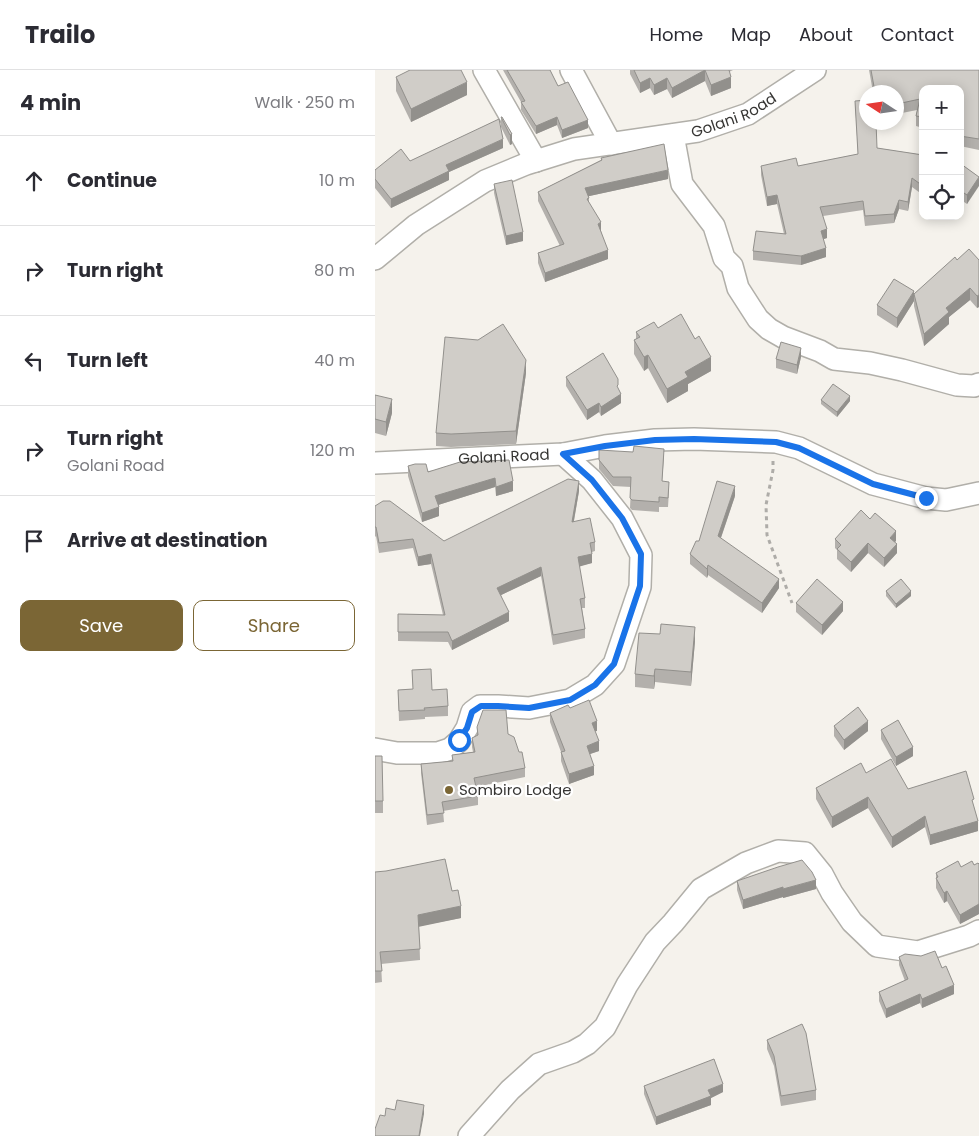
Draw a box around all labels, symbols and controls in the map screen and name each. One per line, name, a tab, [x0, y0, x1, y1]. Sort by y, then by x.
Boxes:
text: Trailo	[25, 18, 95, 51]
text: Home	[649, 22, 703, 47]
text: Map	[731, 22, 771, 47]
text: About	[799, 22, 853, 47]
text: Contact	[881, 22, 954, 47]
north arrow	[859, 85, 904, 130]
map controls	[919, 85, 964, 220]
button: +	[919, 85, 964, 130]
street label: Golani Road	[690, 87, 780, 142]
text: 4 min	[20, 88, 81, 117]
text: Walk · 250 m	[254, 91, 355, 114]
button: −	[919, 130, 964, 175]
icon: ahead	[20, 167, 48, 195]
text: Continue	[67, 167, 157, 194]
text: 10 m	[319, 169, 355, 192]
button: locate	[919, 175, 964, 220]
icon: right	[20, 257, 48, 285]
text: Turn right	[67, 257, 163, 284]
text: 80 m	[314, 259, 355, 282]
icon: left	[20, 347, 48, 375]
text: Turn left	[67, 347, 148, 374]
text: 40 m	[314, 349, 355, 372]
text: Turn right	[67, 425, 163, 452]
icon: right	[20, 437, 48, 465]
text: 120 m	[310, 439, 355, 462]
street label: Golani Road	[458, 444, 550, 469]
text: Golani Road	[67, 454, 165, 477]
route end	[915, 487, 938, 510]
icon: arrive	[20, 527, 48, 555]
text: Arrive at destination	[67, 527, 268, 554]
button: Save	[20, 600, 183, 651]
button: Share	[193, 600, 355, 651]
route start	[448, 729, 471, 752]
place label: Sombiro Lodge	[459, 779, 572, 800]
marker: Sombiro Lodge	[443, 784, 455, 796]

